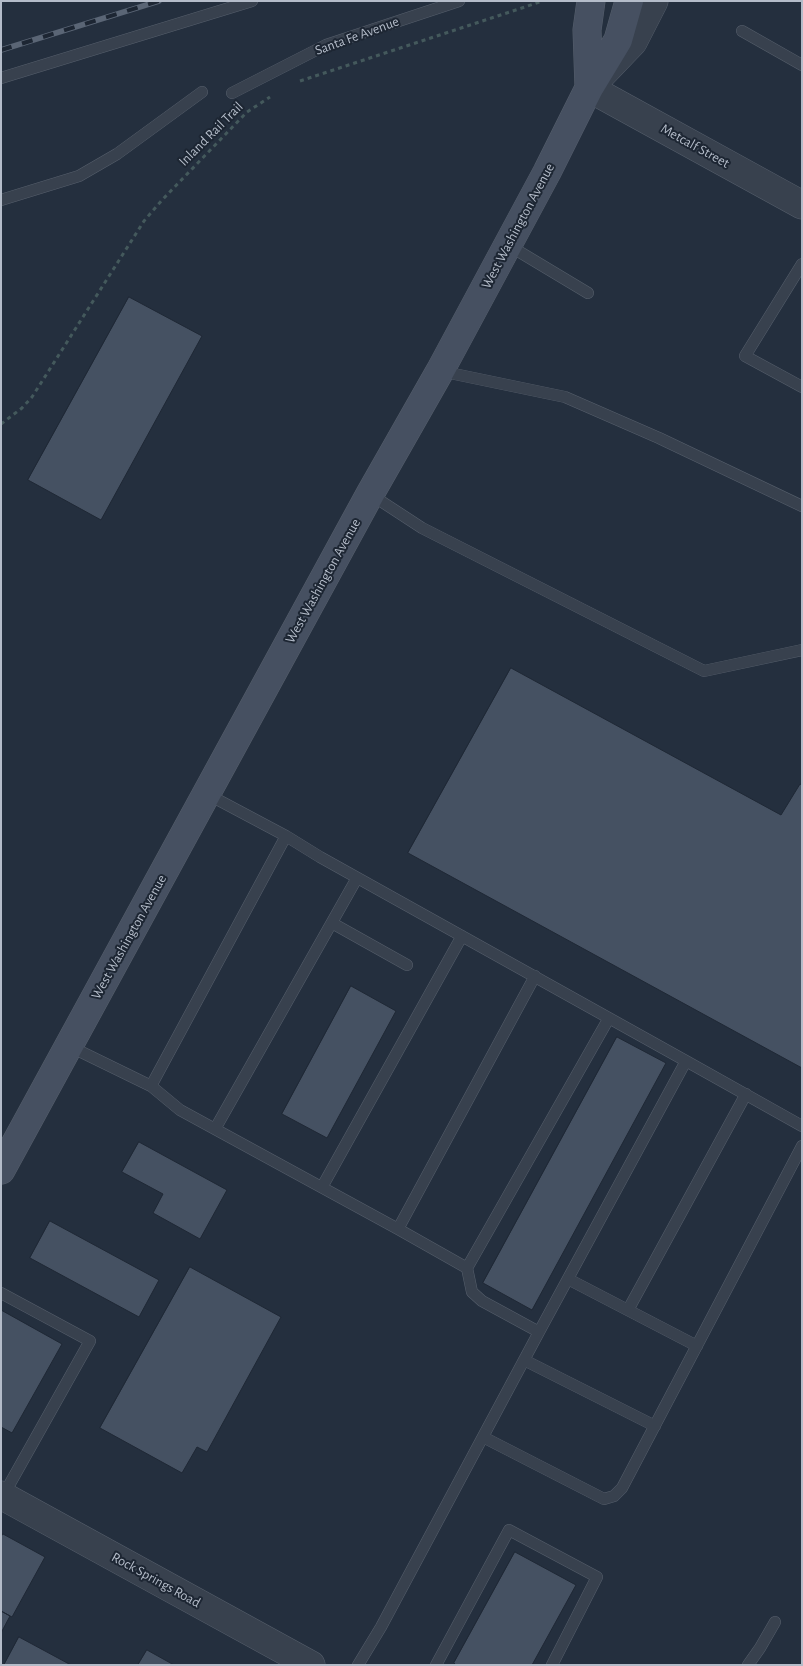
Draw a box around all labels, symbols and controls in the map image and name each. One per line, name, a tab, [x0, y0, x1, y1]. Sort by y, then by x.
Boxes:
street label: Santa Fe Avenue	[313, 13, 401, 59]
street label: Inland Rail Trail	[175, 98, 247, 170]
street label: Metcalf Street	[658, 120, 732, 172]
street label: West Washington Avenue	[478, 160, 558, 292]
street label: West Washington Avenue	[282, 516, 364, 646]
street label: West Washington Avenue	[88, 872, 170, 1002]
street label: Rock Springs Road	[109, 1549, 203, 1611]

